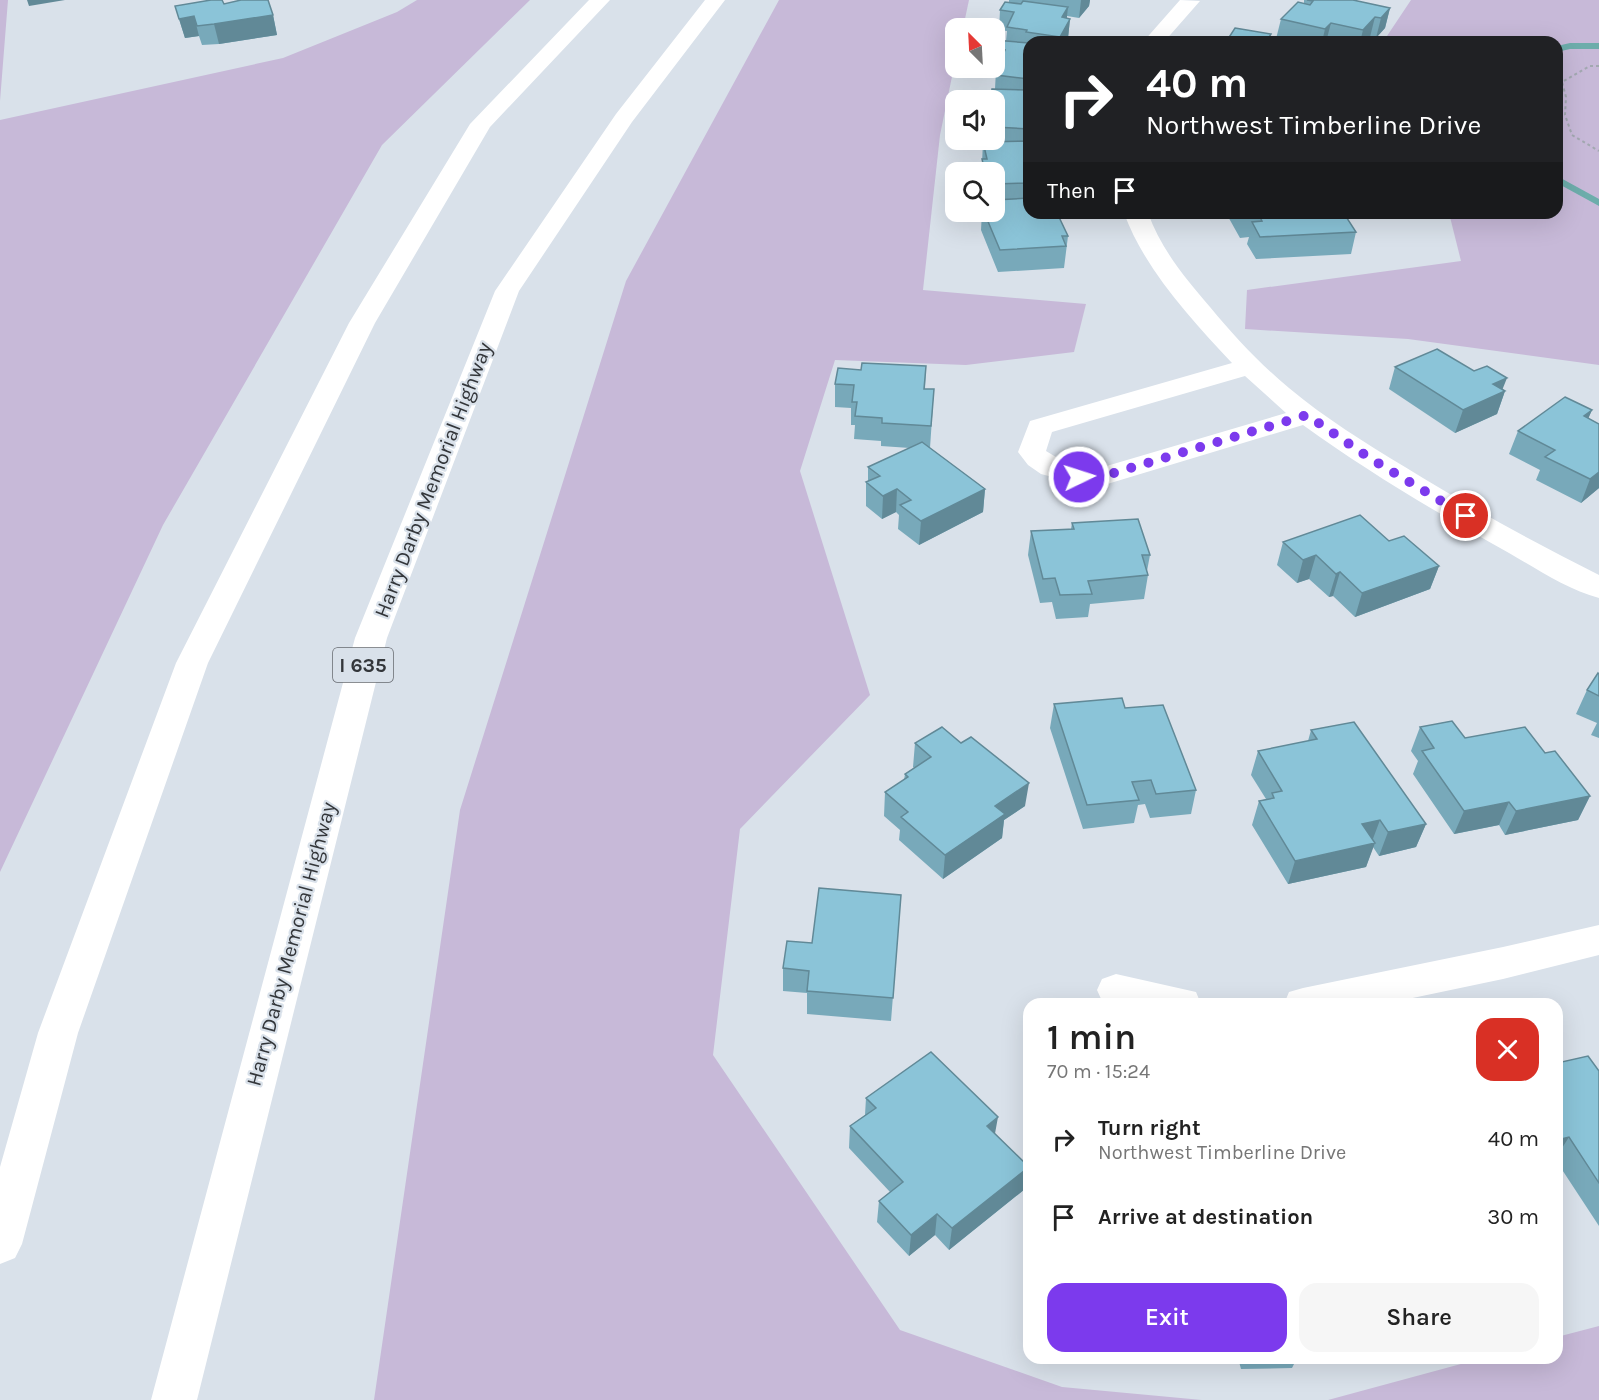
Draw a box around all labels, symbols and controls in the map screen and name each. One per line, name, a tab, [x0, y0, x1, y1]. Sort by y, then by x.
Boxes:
north arrow	[945, 18, 1005, 78]
map controls	[945, 18, 1005, 222]
text: 40 m	[1146, 58, 1248, 108]
icon: right	[1047, 60, 1125, 138]
button: sound	[945, 90, 1005, 150]
text: Northwest Timberline Drive	[1146, 109, 1481, 141]
button: search	[945, 162, 1005, 222]
icon: arrive	[1108, 174, 1141, 207]
text: Then	[1047, 178, 1096, 204]
street label: Harry Darby Memorial Highway	[369, 339, 497, 621]
position arrow	[1047, 445, 1111, 509]
pin	[1440, 490, 1491, 541]
icon: arrive	[1449, 499, 1482, 532]
road number: I 635	[333, 648, 393, 682]
street label: Harry Darby Memorial Highway	[241, 799, 341, 1089]
text: 1 min	[1047, 1016, 1136, 1058]
button: close	[1476, 1018, 1539, 1081]
text: 70 m · 15:24	[1047, 1060, 1150, 1083]
text: Turn right	[1098, 1115, 1201, 1141]
icon: right	[1047, 1123, 1080, 1156]
text: 40 m	[1488, 1126, 1539, 1152]
text: Northwest Timberline Drive	[1098, 1141, 1346, 1164]
icon: arrive	[1047, 1201, 1080, 1234]
text: Arrive at destination	[1098, 1204, 1313, 1230]
text: 30 m	[1487, 1204, 1539, 1230]
button: Exit	[1047, 1283, 1287, 1352]
button: Share	[1299, 1283, 1539, 1352]

